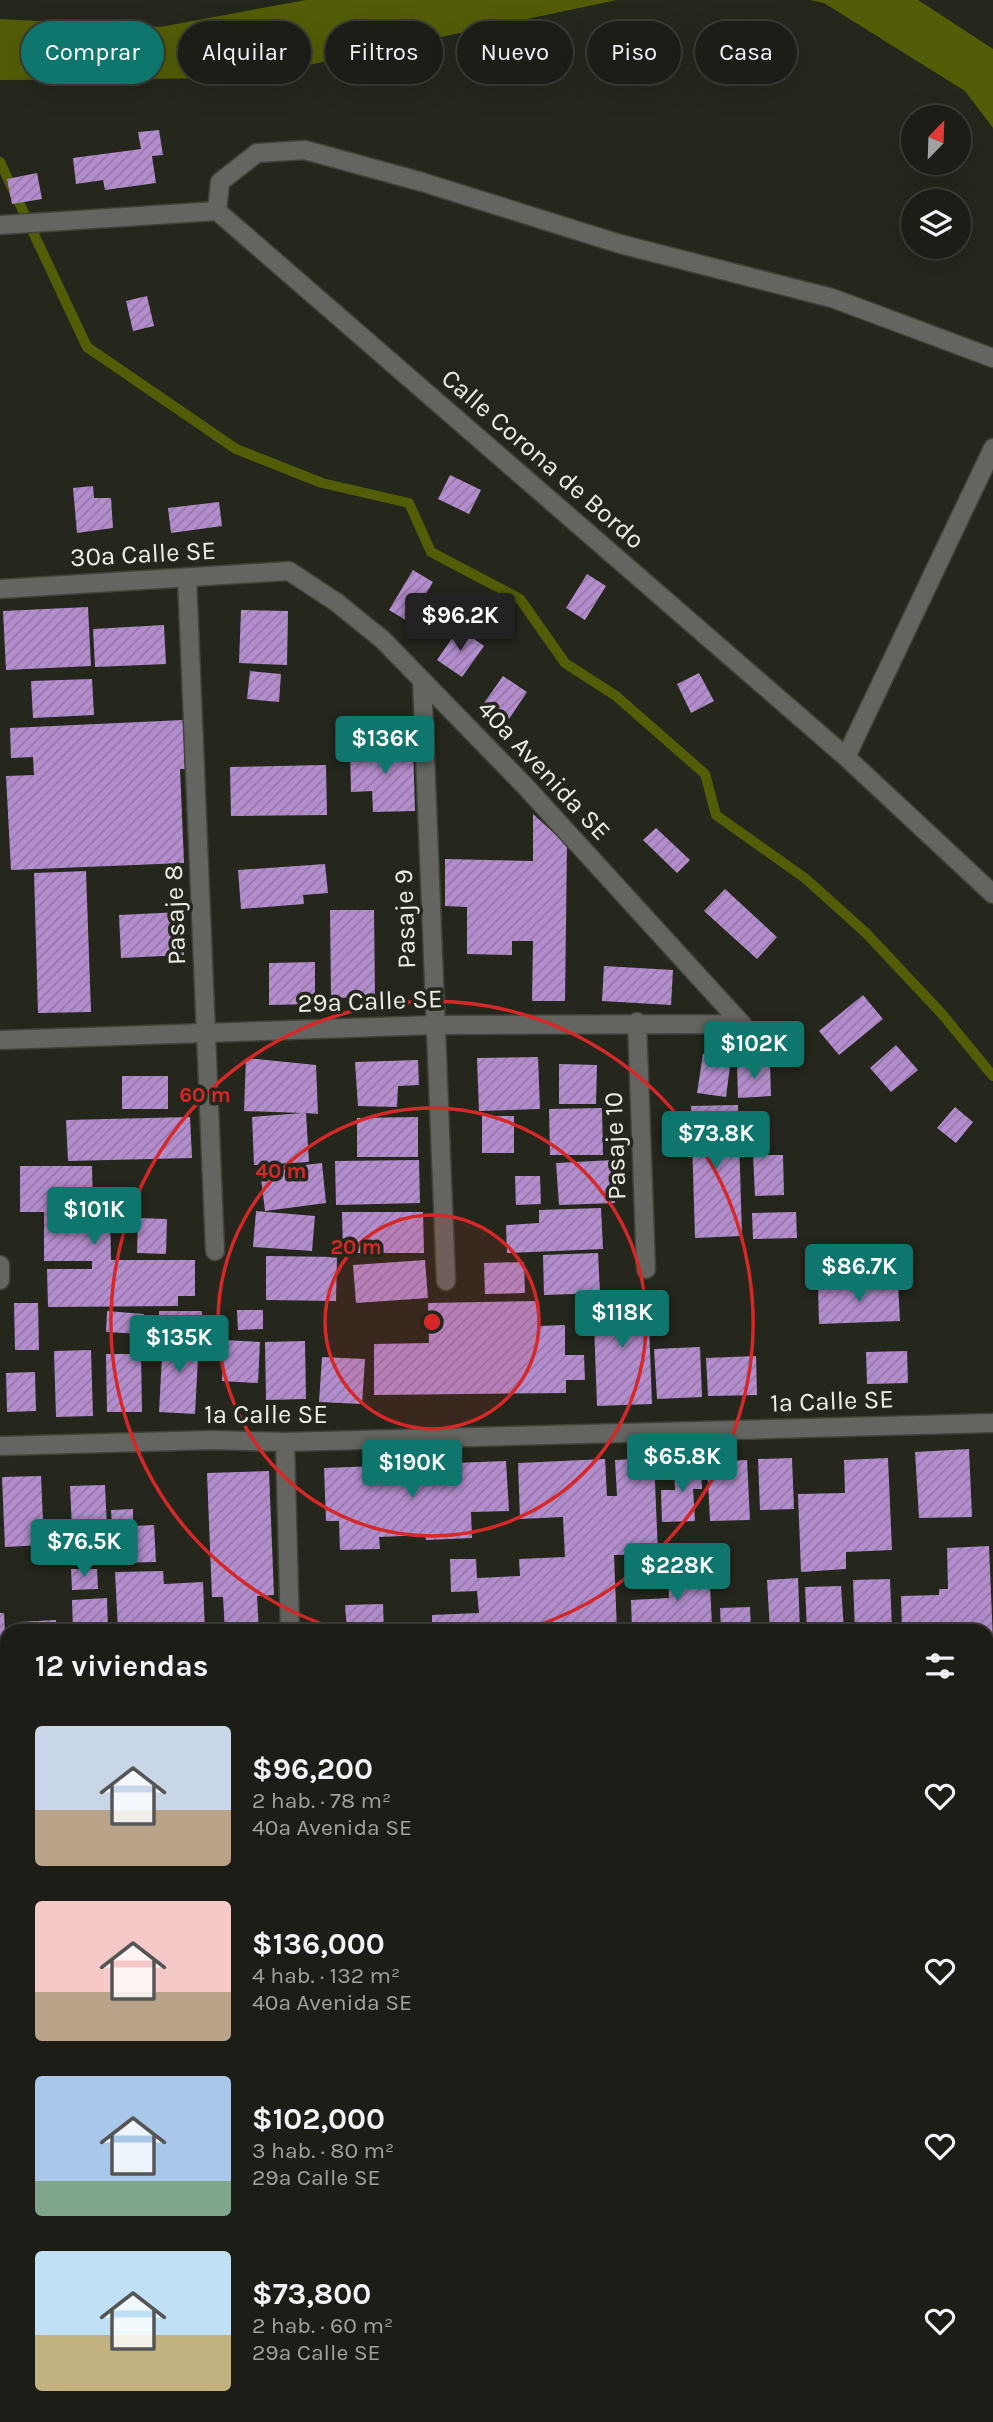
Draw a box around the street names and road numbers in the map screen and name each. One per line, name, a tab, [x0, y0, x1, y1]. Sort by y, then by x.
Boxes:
street label: Calle Corona de Bordo	[435, 362, 651, 556]
street label: 30a Calle SE	[69, 535, 217, 573]
street label: 40a Avenida SE	[471, 693, 617, 847]
street label: Pasaje 8	[158, 864, 192, 966]
street label: Pasaje 9	[388, 869, 422, 969]
street label: 29a Calle SE	[297, 983, 443, 1019]
street label: Pasaje 10	[598, 1091, 632, 1201]
street label: 1a Calle SE	[770, 1383, 894, 1419]
street label: 1a Calle SE	[204, 1399, 328, 1430]

